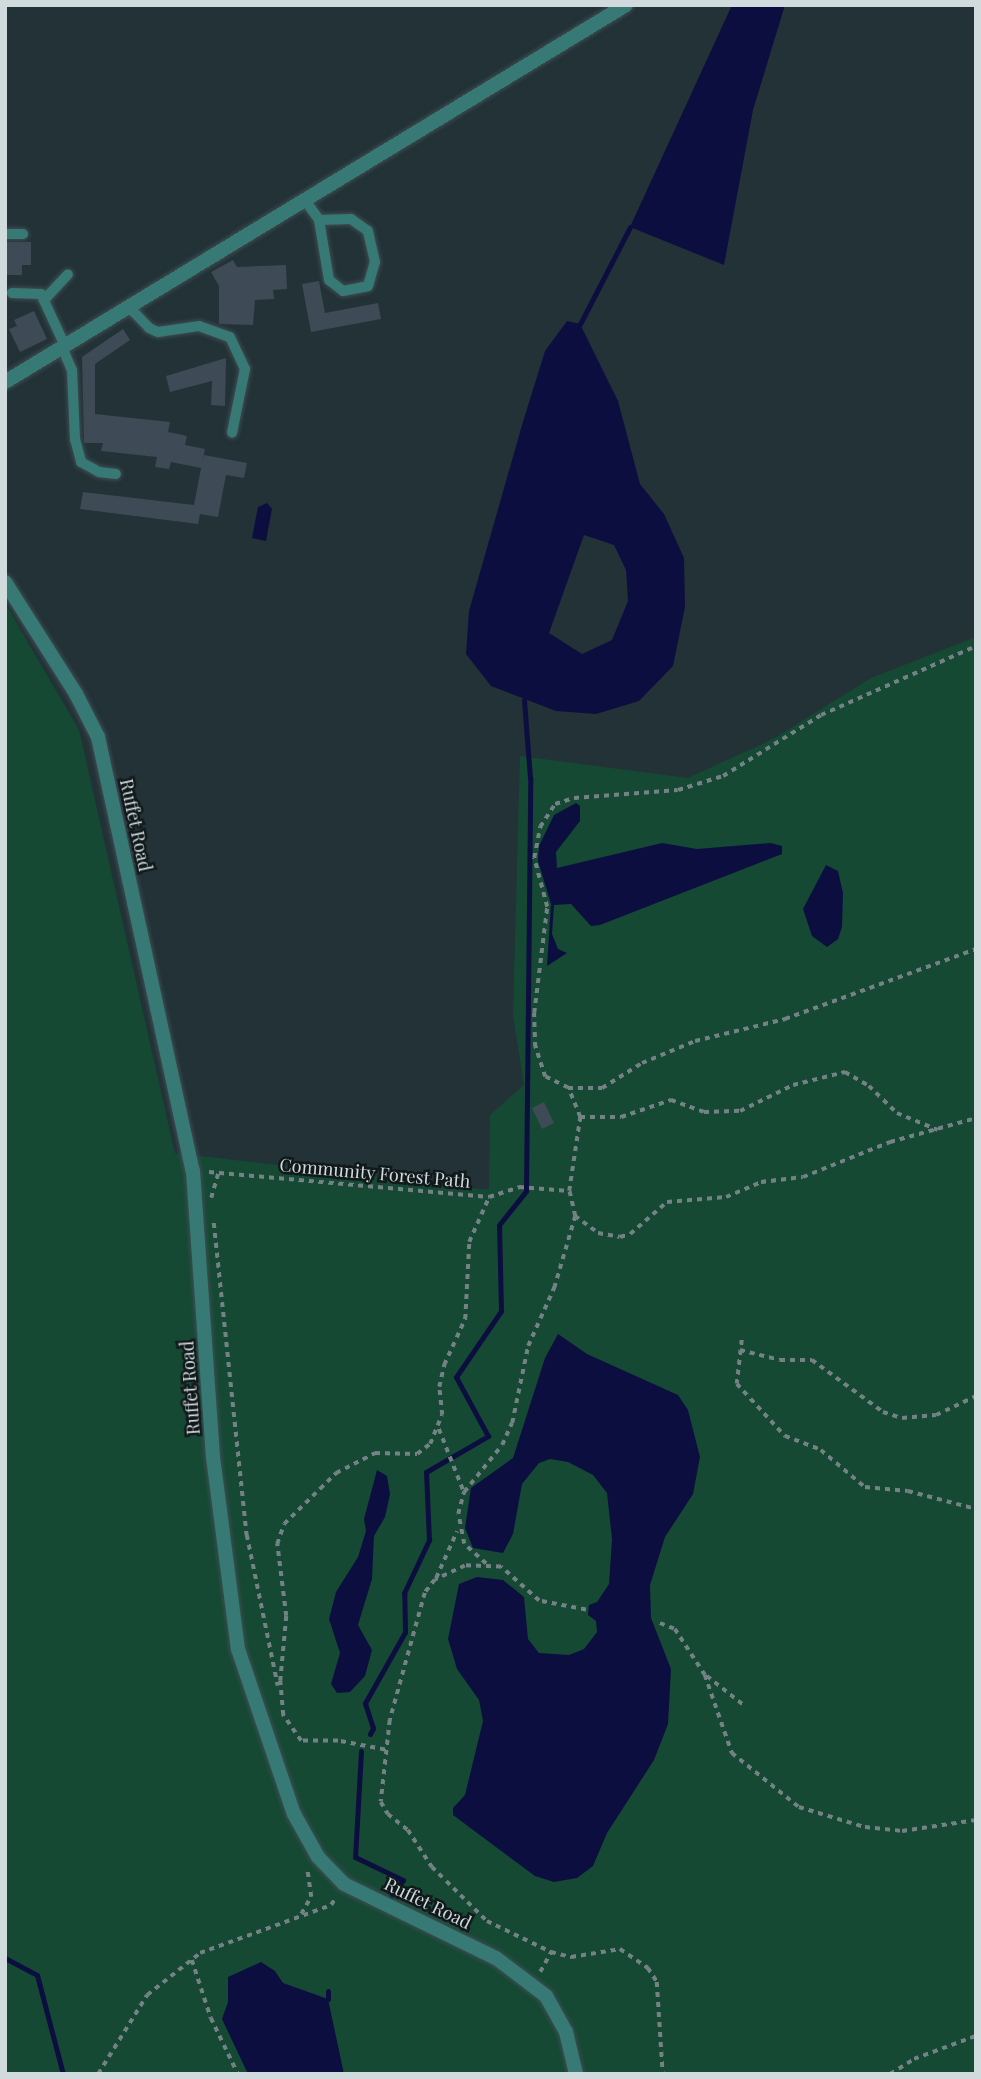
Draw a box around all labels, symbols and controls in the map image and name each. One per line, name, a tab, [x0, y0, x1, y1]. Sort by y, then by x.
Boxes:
street label: Ruffet Road	[116, 777, 156, 873]
street label: Community Forest Path	[278, 1154, 472, 1192]
street label: Ruffet Road	[176, 1340, 204, 1436]
street label: Ruffet Road	[381, 1873, 475, 1933]

